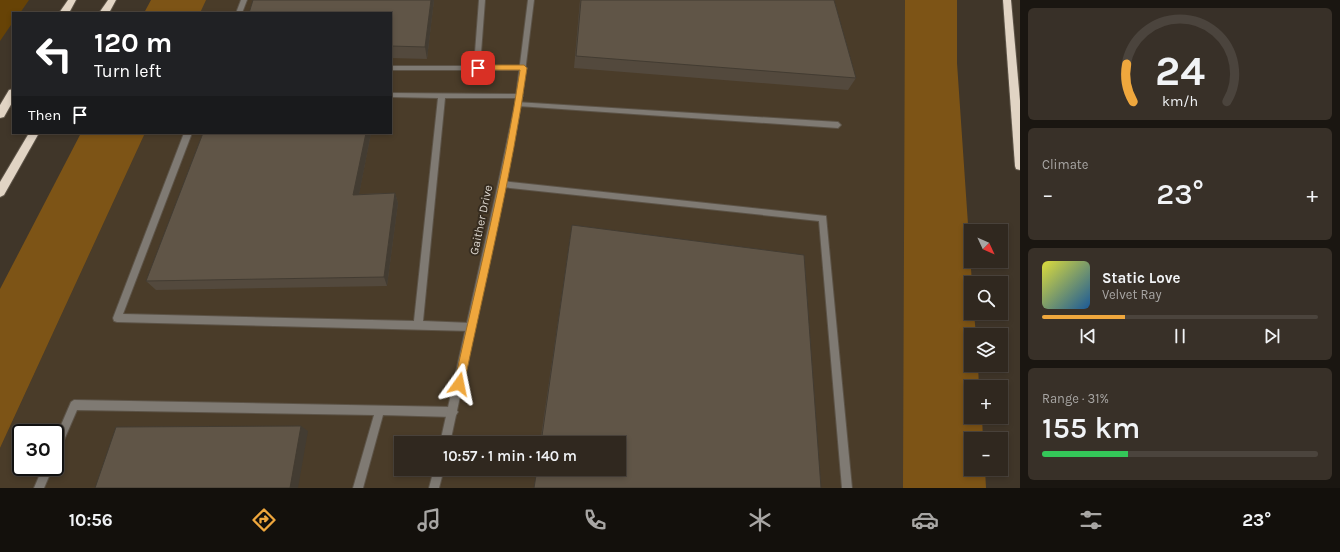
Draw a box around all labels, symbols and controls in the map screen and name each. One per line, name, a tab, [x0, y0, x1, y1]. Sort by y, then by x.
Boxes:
text: 120 m	[94, 26, 172, 59]
icon: left	[28, 28, 80, 80]
text: 24	[1155, 47, 1205, 95]
pin	[461, 51, 495, 85]
icon: arrive	[467, 57, 489, 79]
text: Turn left	[94, 60, 162, 82]
text: km/h	[1162, 93, 1198, 110]
icon: arrive	[69, 104, 91, 126]
text: Then	[28, 106, 61, 124]
text: Climate	[1042, 157, 1088, 172]
text: 23°	[1156, 176, 1204, 212]
text: −	[1042, 182, 1054, 208]
text: +	[1306, 182, 1318, 208]
street label: Gaither Drive	[467, 184, 495, 256]
north arrow	[964, 224, 1008, 268]
map controls	[964, 224, 1008, 476]
text: Static Love	[1102, 269, 1180, 287]
button: search	[964, 276, 1008, 320]
text: Velvet Ray	[1102, 287, 1162, 302]
icon: previous	[1077, 325, 1099, 347]
icon: pause	[1169, 325, 1191, 347]
icon: next	[1261, 325, 1283, 347]
button: layers	[964, 328, 1008, 372]
position arrow	[438, 363, 480, 405]
button: +	[964, 380, 1008, 424]
text: Range · 31%	[1042, 391, 1109, 406]
text: 155 km	[1042, 410, 1140, 446]
speed limit sign: 30	[12, 424, 64, 476]
button: −	[964, 432, 1008, 476]
text: 10:57 · 1 min · 140 m	[443, 447, 577, 465]
icon: directions	[250, 506, 278, 534]
icon: music	[415, 506, 443, 534]
icon: phone	[581, 506, 609, 534]
icon: climate	[746, 506, 774, 534]
icon: car	[911, 506, 939, 534]
icon: filters	[1077, 506, 1105, 534]
text: 10:56	[69, 509, 113, 531]
text: 23°	[1242, 509, 1271, 531]

